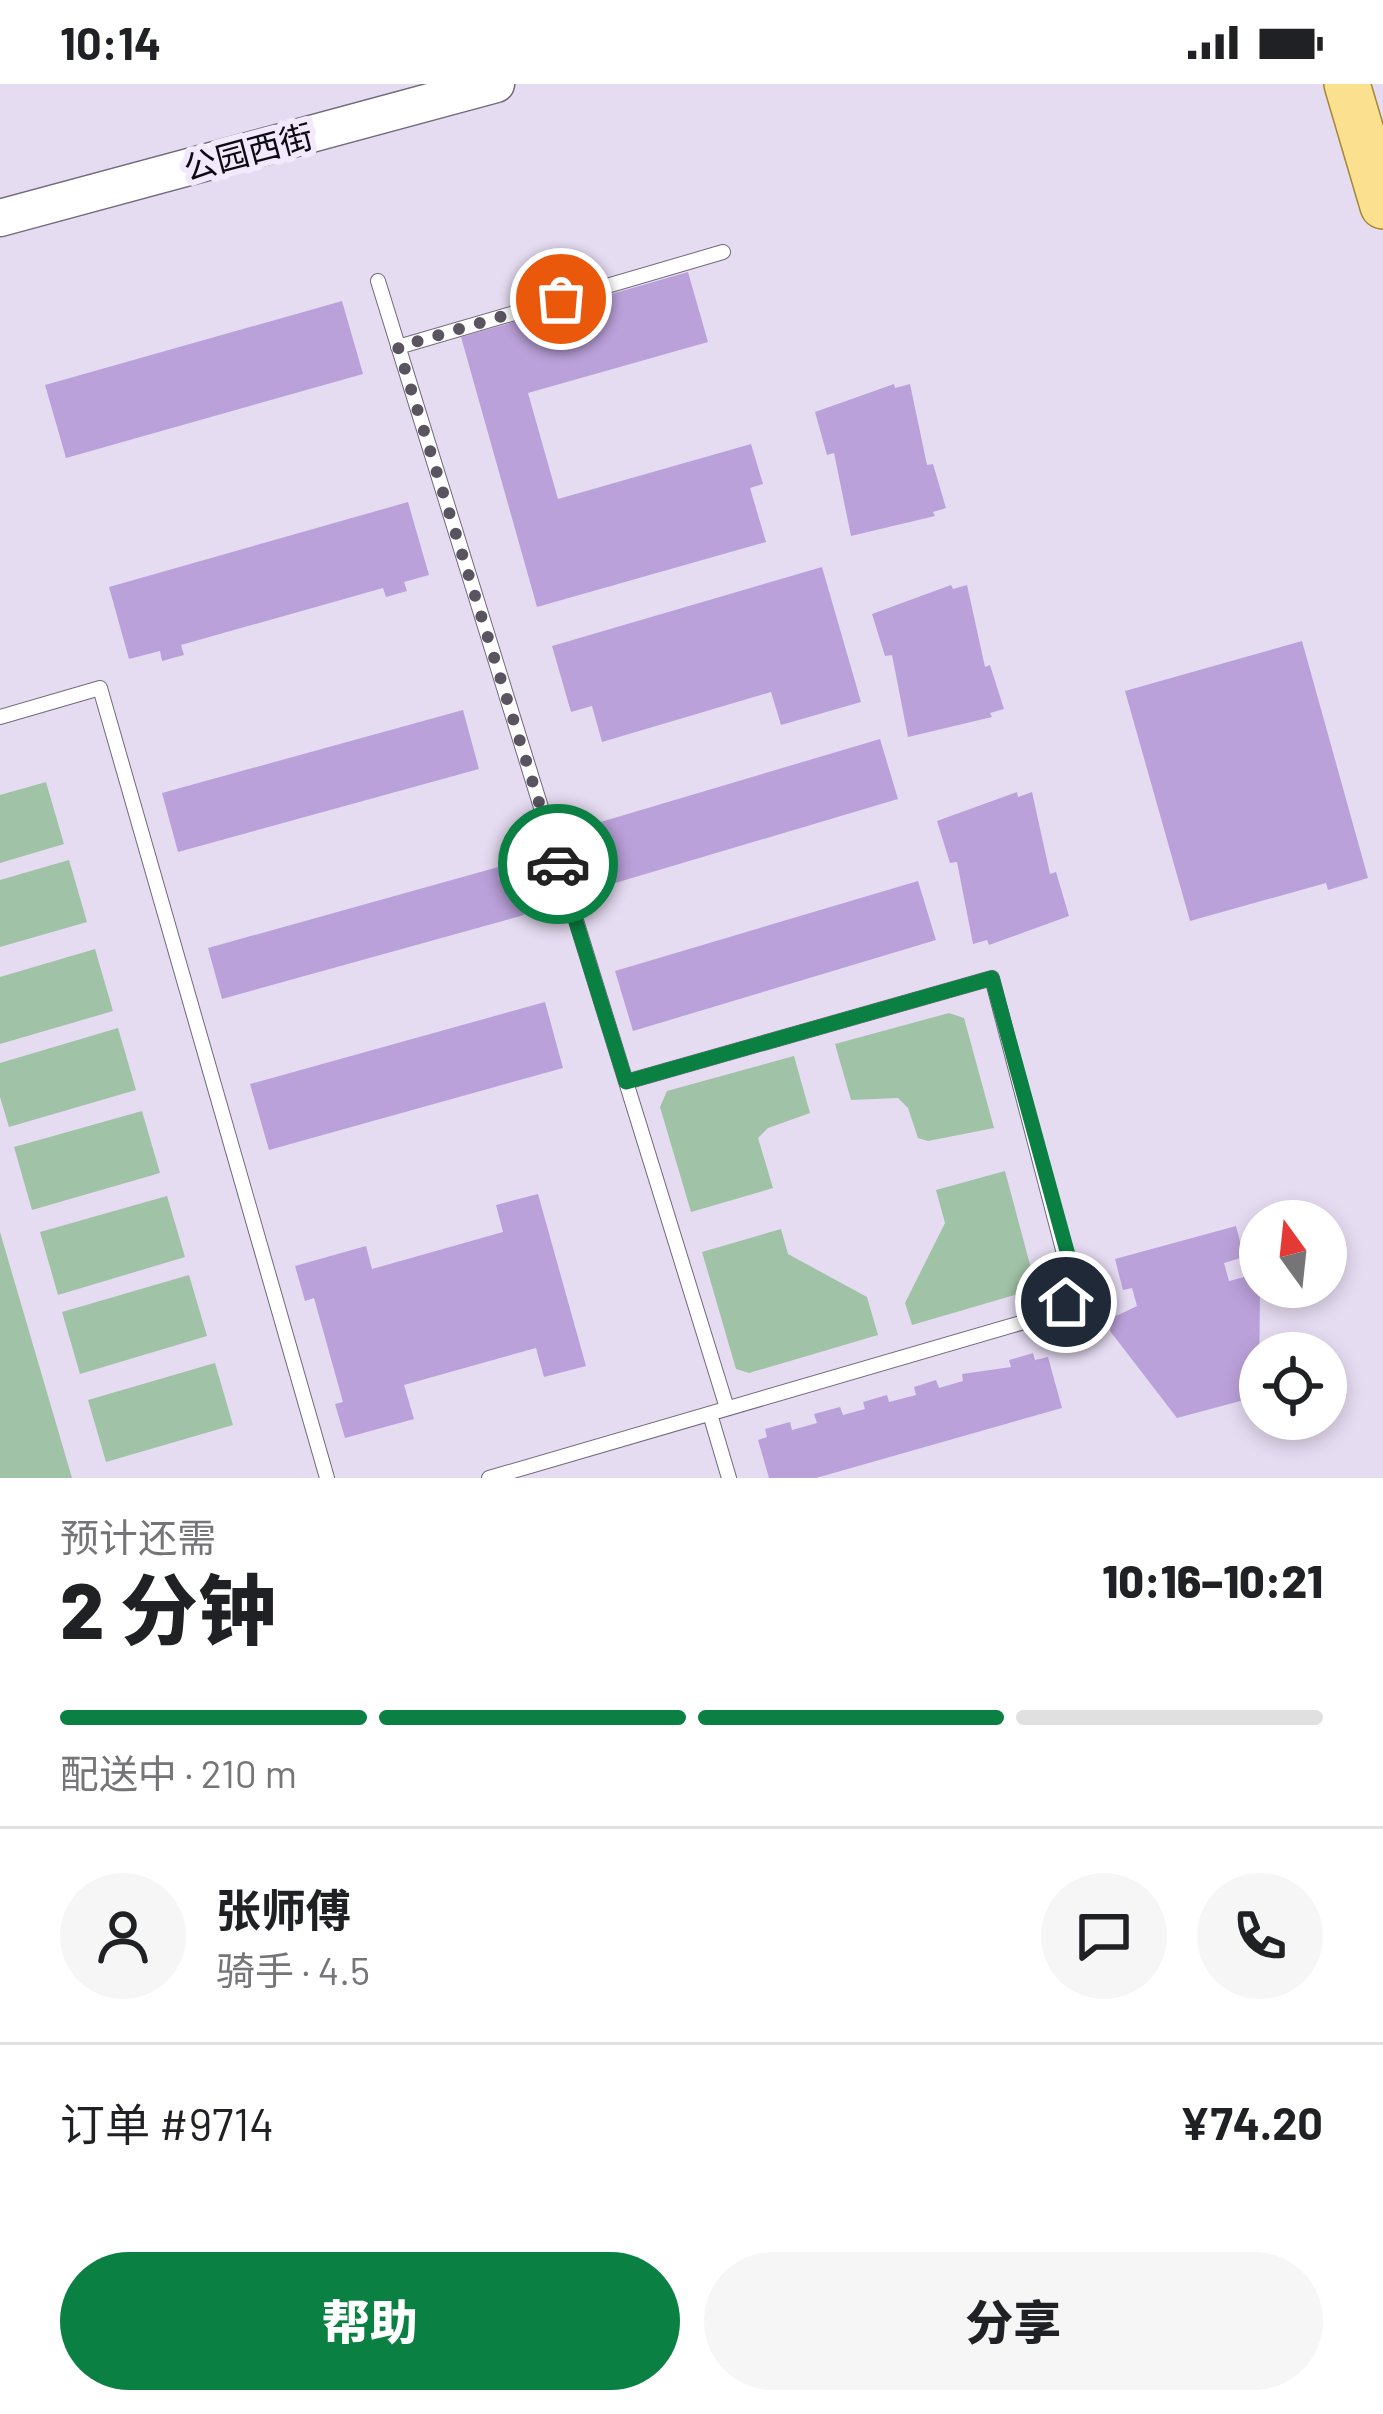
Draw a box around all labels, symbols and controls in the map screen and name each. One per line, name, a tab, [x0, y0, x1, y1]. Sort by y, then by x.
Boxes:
text: 10:14	[60, 15, 161, 69]
street label: 公园西街	[179, 115, 317, 187]
pin	[510, 248, 612, 350]
icon: bag	[528, 266, 594, 332]
courier	[498, 804, 618, 924]
icon: car	[525, 831, 591, 897]
north arrow	[1239, 1200, 1347, 1308]
map controls	[1239, 1200, 1347, 1440]
pin	[1015, 1251, 1117, 1353]
icon: home	[1033, 1269, 1099, 1335]
button: locate	[1239, 1332, 1347, 1440]
text: 预计还需	[60, 1513, 216, 1560]
text: 10:16–10:21	[1102, 1553, 1323, 1607]
text: 2 分钟	[60, 1561, 276, 1655]
text: 配送中 · 210 m	[60, 1749, 297, 1796]
button: person	[60, 1873, 186, 1999]
button: chat	[1041, 1873, 1167, 1999]
button: phone	[1197, 1873, 1323, 1999]
text: 张师傅	[216, 1882, 351, 1936]
text: 骑手 · 4.5	[216, 1946, 370, 1993]
text: ¥74.20	[1180, 2095, 1323, 2149]
text: 订单 #9714	[60, 2096, 274, 2150]
button: 帮助	[60, 2252, 680, 2390]
button: 分享	[704, 2252, 1323, 2390]

